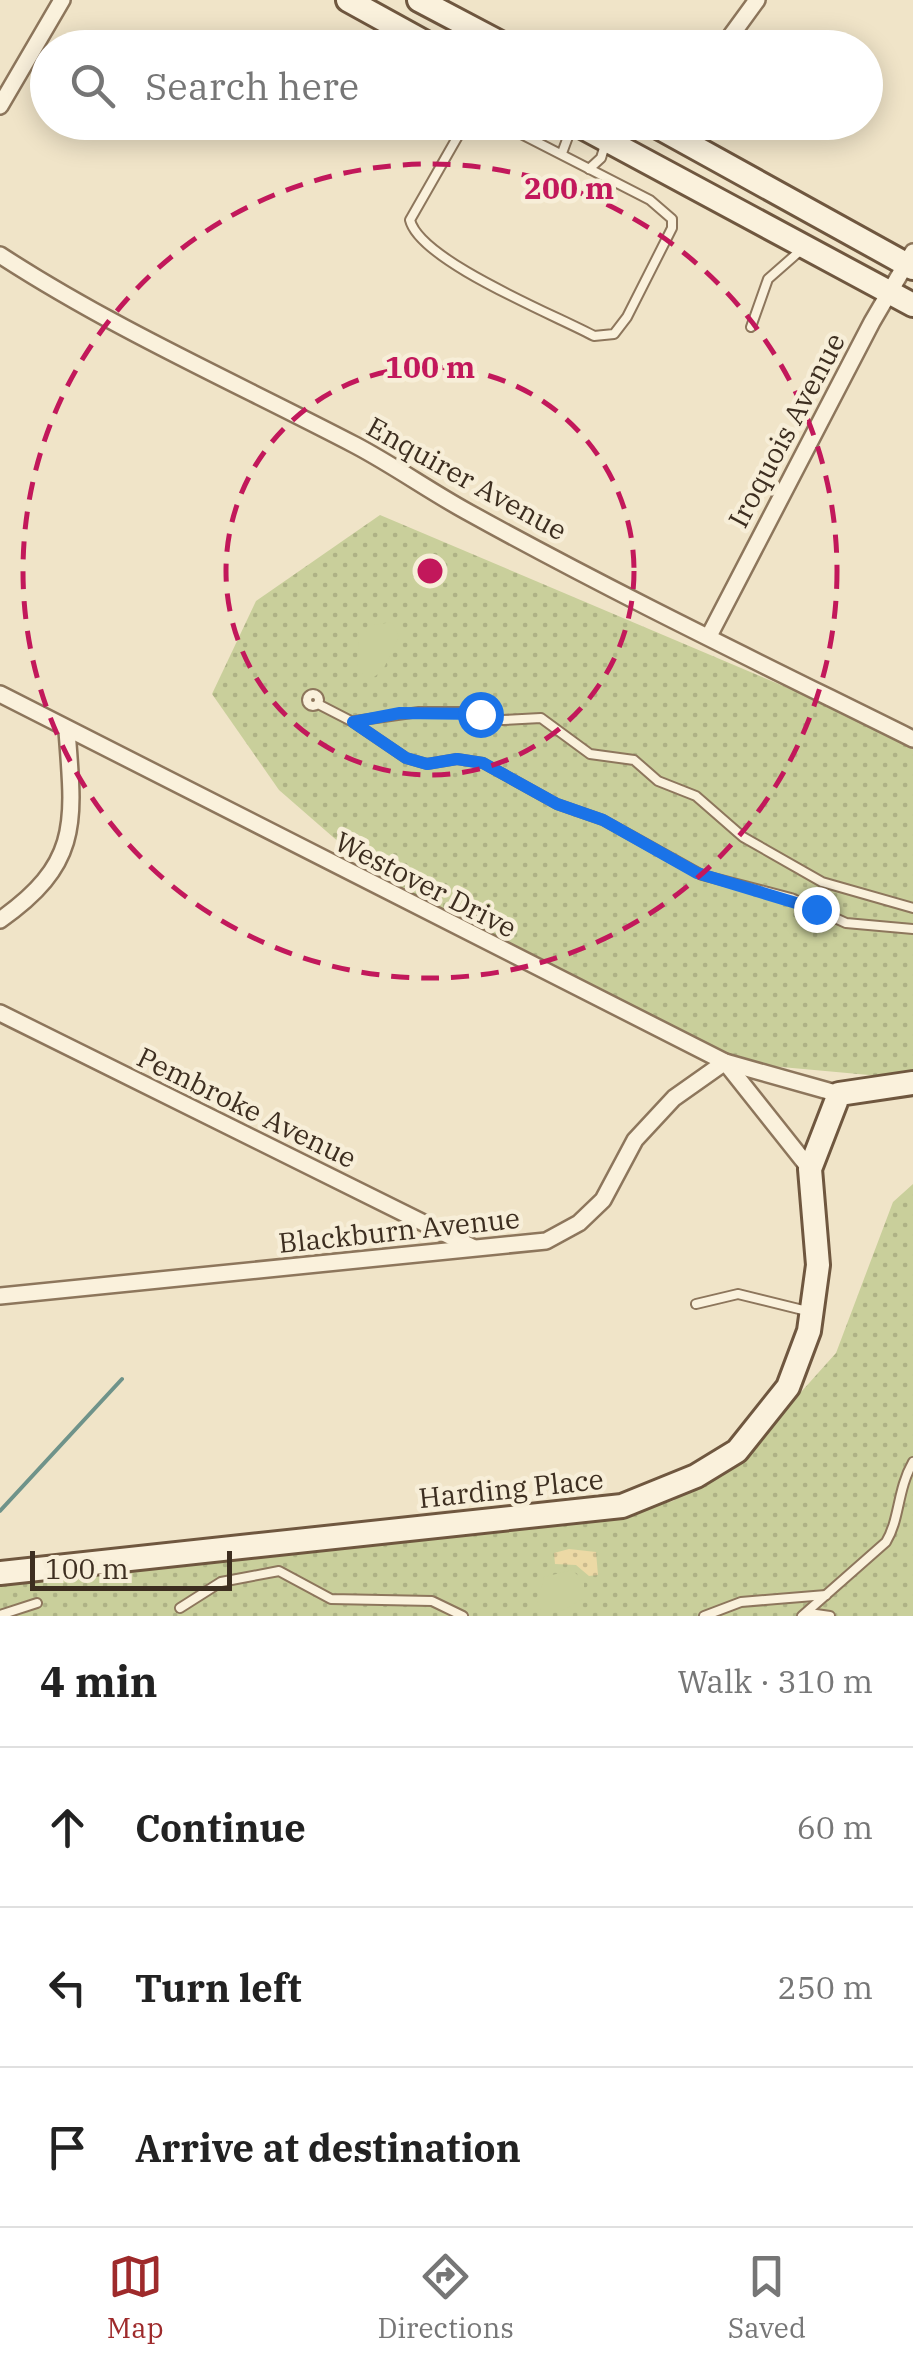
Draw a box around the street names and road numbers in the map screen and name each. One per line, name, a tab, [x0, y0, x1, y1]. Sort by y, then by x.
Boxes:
street label: Iroquois Avenue	[719, 326, 853, 534]
street label: Enquirer Avenue	[360, 408, 574, 548]
street label: Westover Drive	[329, 822, 523, 946]
street label: Pembroke Avenue	[131, 1038, 363, 1176]
street label: Blackburn Avenue	[276, 1199, 522, 1261]
street label: Harding Place	[417, 1460, 605, 1516]

